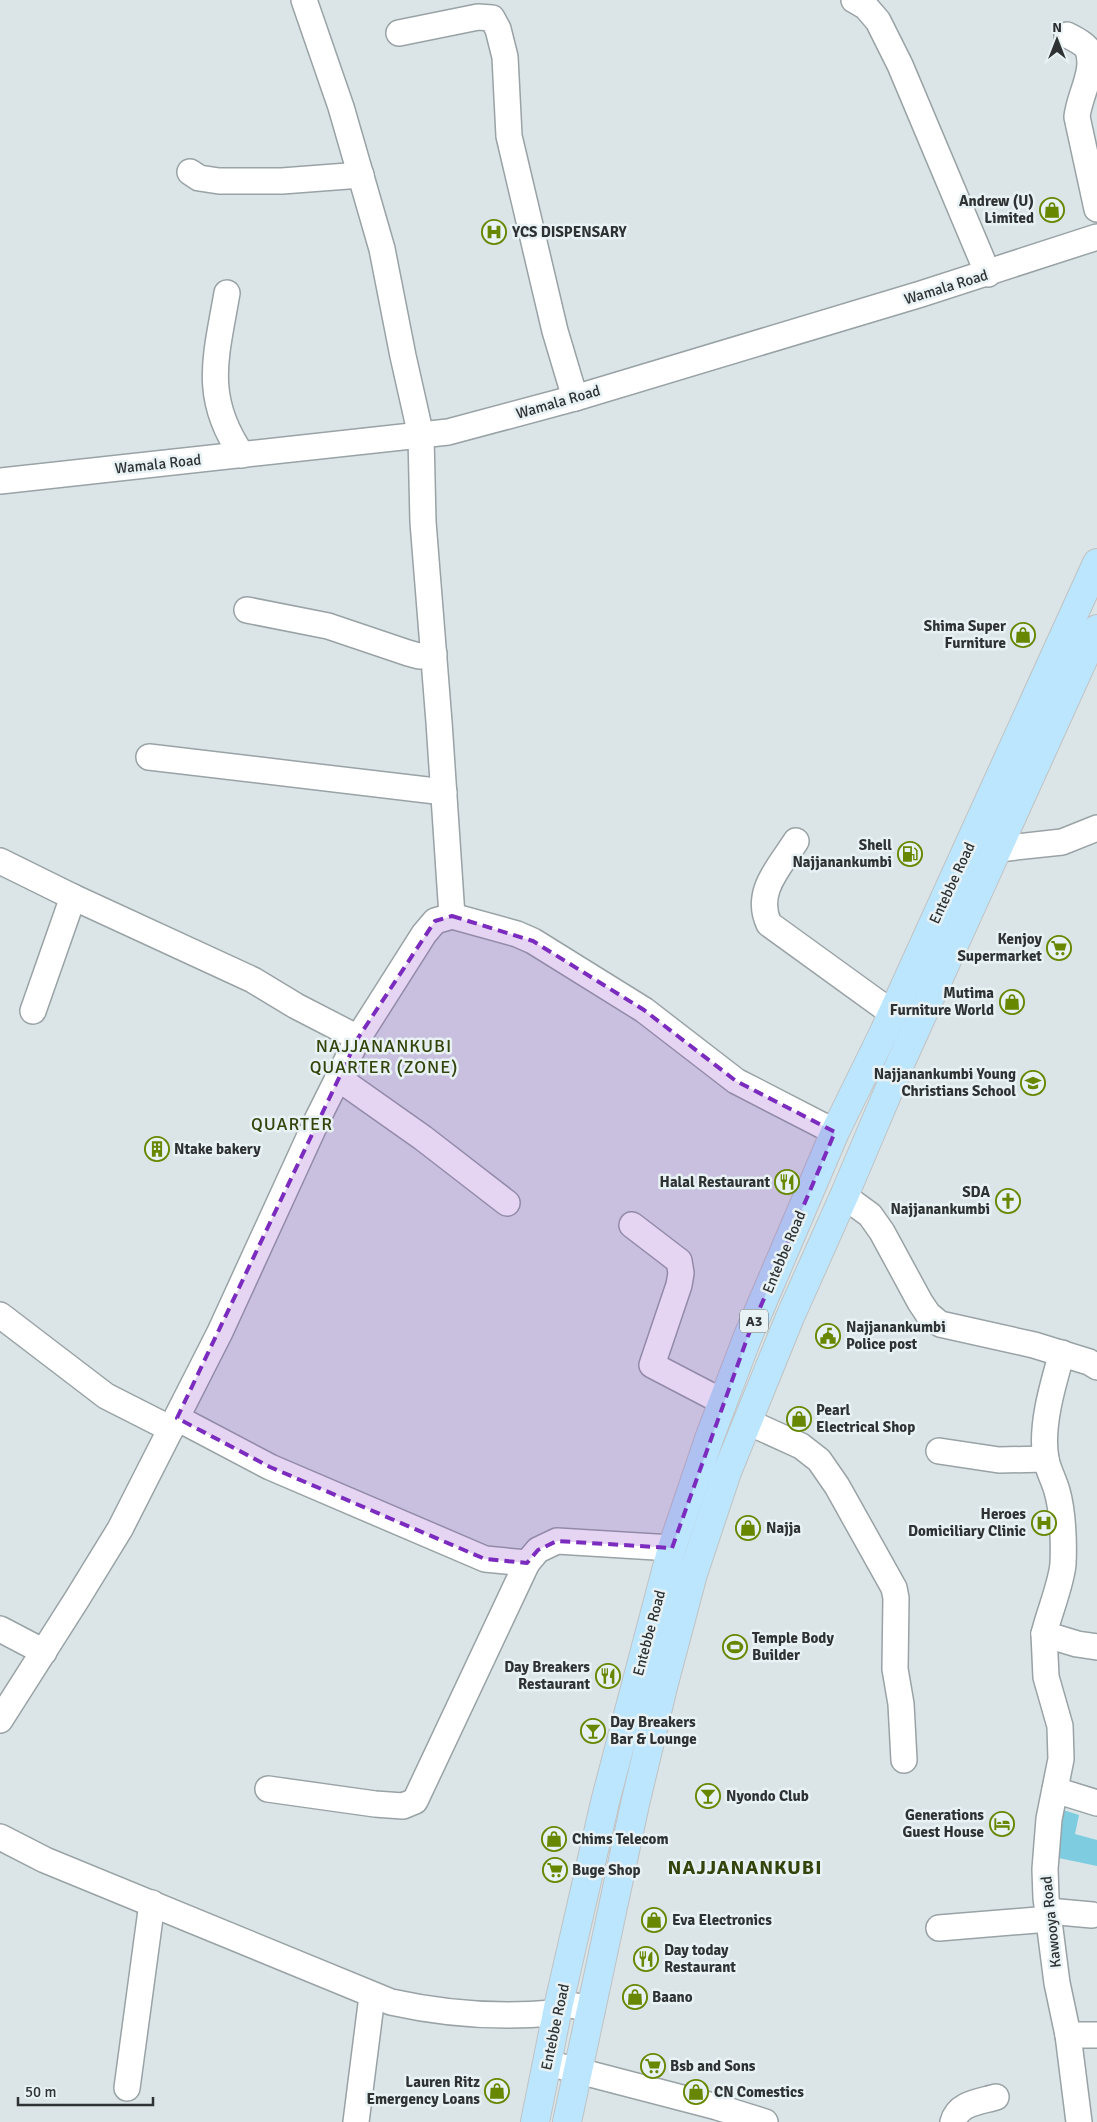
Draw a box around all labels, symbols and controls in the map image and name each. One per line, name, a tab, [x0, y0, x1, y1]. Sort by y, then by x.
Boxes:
north arrow	[1032, 15, 1082, 65]
text: N	[1052, 19, 1062, 36]
place label: Andrew (U) Limited	[959, 192, 1034, 227]
shop icon: Andrew (U) Limited	[1039, 197, 1065, 223]
hospital icon: YCS DISPENSARY	[481, 219, 507, 245]
place label: YCS DISPENSARY	[511, 223, 627, 241]
street label: Wamala Road	[902, 266, 990, 308]
street label: Wamala Road	[514, 381, 602, 423]
street label: Wamala Road	[114, 451, 202, 477]
place label: Shima Super Furniture	[924, 617, 1006, 652]
shop icon: Shima Super Furniture	[1010, 622, 1036, 648]
place label: Shell Najjanankumbi	[792, 836, 892, 871]
street label: Entebbe Road	[925, 839, 979, 927]
fuel station icon: Shell Najjanankumbi	[897, 841, 923, 867]
place label: Kenjoy Supermarket	[957, 930, 1043, 965]
supermarket icon: Kenjoy Supermarket	[1046, 935, 1072, 961]
place label: Mutima Furniture World	[890, 984, 994, 1019]
shop icon: Mutima Furniture World	[999, 989, 1025, 1015]
district label: NAJJANANKUBI QUARTER (ZONE)	[310, 1035, 458, 1078]
place label: Najjanankumbi Young Christians School	[874, 1065, 1016, 1100]
school or university icon: Najjanankumbi Young Christians School	[1020, 1070, 1046, 1096]
district label: QUARTER	[251, 1113, 333, 1135]
building icon: Ntake bakery	[144, 1136, 170, 1162]
place label: Ntake bakery	[174, 1140, 261, 1158]
restaurant icon: Halal Restaurant	[774, 1169, 800, 1195]
place label: Halal Restaurant	[660, 1173, 770, 1191]
place label: SDA Najjanankumbi	[890, 1183, 990, 1218]
church icon: SDA Najjanankumbi	[995, 1188, 1021, 1214]
street label: Entebbe Road	[759, 1208, 810, 1296]
road number: A3	[740, 1310, 768, 1332]
place label: Najjanankumbi Police post	[846, 1318, 946, 1353]
public building icon: Najjanankumbi Police post	[815, 1323, 841, 1349]
place label: Pearl Electrical Shop	[816, 1401, 915, 1436]
shop icon: Pearl Electrical Shop	[786, 1406, 812, 1432]
place label: Heroes Domiciliary Clinic	[908, 1505, 1026, 1540]
hospital icon: Heroes Domiciliary Clinic	[1031, 1510, 1057, 1536]
shop icon: Najja	[735, 1515, 761, 1541]
place label: Najja	[766, 1519, 801, 1537]
street label: Entebbe Road	[629, 1588, 669, 1678]
place label: Temple Body Builder	[752, 1629, 834, 1664]
sports icon: Temple Body Builder	[722, 1634, 748, 1660]
place label: Day Breakers Restaurant	[504, 1658, 590, 1693]
restaurant icon: Day Breakers Restaurant	[595, 1663, 621, 1689]
place label: Day Breakers Bar & Lounge	[610, 1713, 697, 1748]
bar icon: Day Breakers Bar & Lounge	[580, 1718, 606, 1744]
bar icon: Nyondo Club	[695, 1783, 721, 1809]
place label: Nyondo Club	[726, 1787, 809, 1805]
place label: Generations Guest House	[903, 1806, 984, 1841]
hotel icon: Generations Guest House	[989, 1811, 1015, 1837]
shop icon: Chims Telecom	[541, 1826, 567, 1852]
place label: Chims Telecom	[572, 1830, 669, 1848]
district label: NAJJANANKUBI	[668, 1855, 822, 1880]
supermarket icon: Buge Shop	[542, 1857, 568, 1883]
place label: Buge Shop	[572, 1861, 641, 1879]
street label: Kawooya Road	[1037, 1875, 1065, 1969]
shop icon: Eva Electronics	[641, 1907, 667, 1933]
place label: Eva Electronics	[672, 1911, 772, 1929]
place label: Day today Restaurant	[664, 1941, 736, 1976]
restaurant icon: Day today Restaurant	[633, 1946, 659, 1972]
street label: Entebbe Road	[537, 1982, 573, 2072]
shop icon: Baano	[622, 1984, 648, 2010]
place label: Baano	[652, 1988, 693, 2006]
supermarket icon: Bsb and Sons	[640, 2053, 666, 2079]
place label: Bsb and Sons	[670, 2057, 756, 2075]
place label: Lauren Ritz Emergency Loans	[366, 2073, 480, 2108]
scale bar	[18, 2074, 152, 2106]
shop icon: Lauren Ritz Emergency Loans	[484, 2078, 510, 2104]
shop icon: CN Comestics	[683, 2079, 709, 2105]
text: 50 m	[25, 2083, 56, 2101]
place label: CN Comestics	[714, 2083, 804, 2101]

